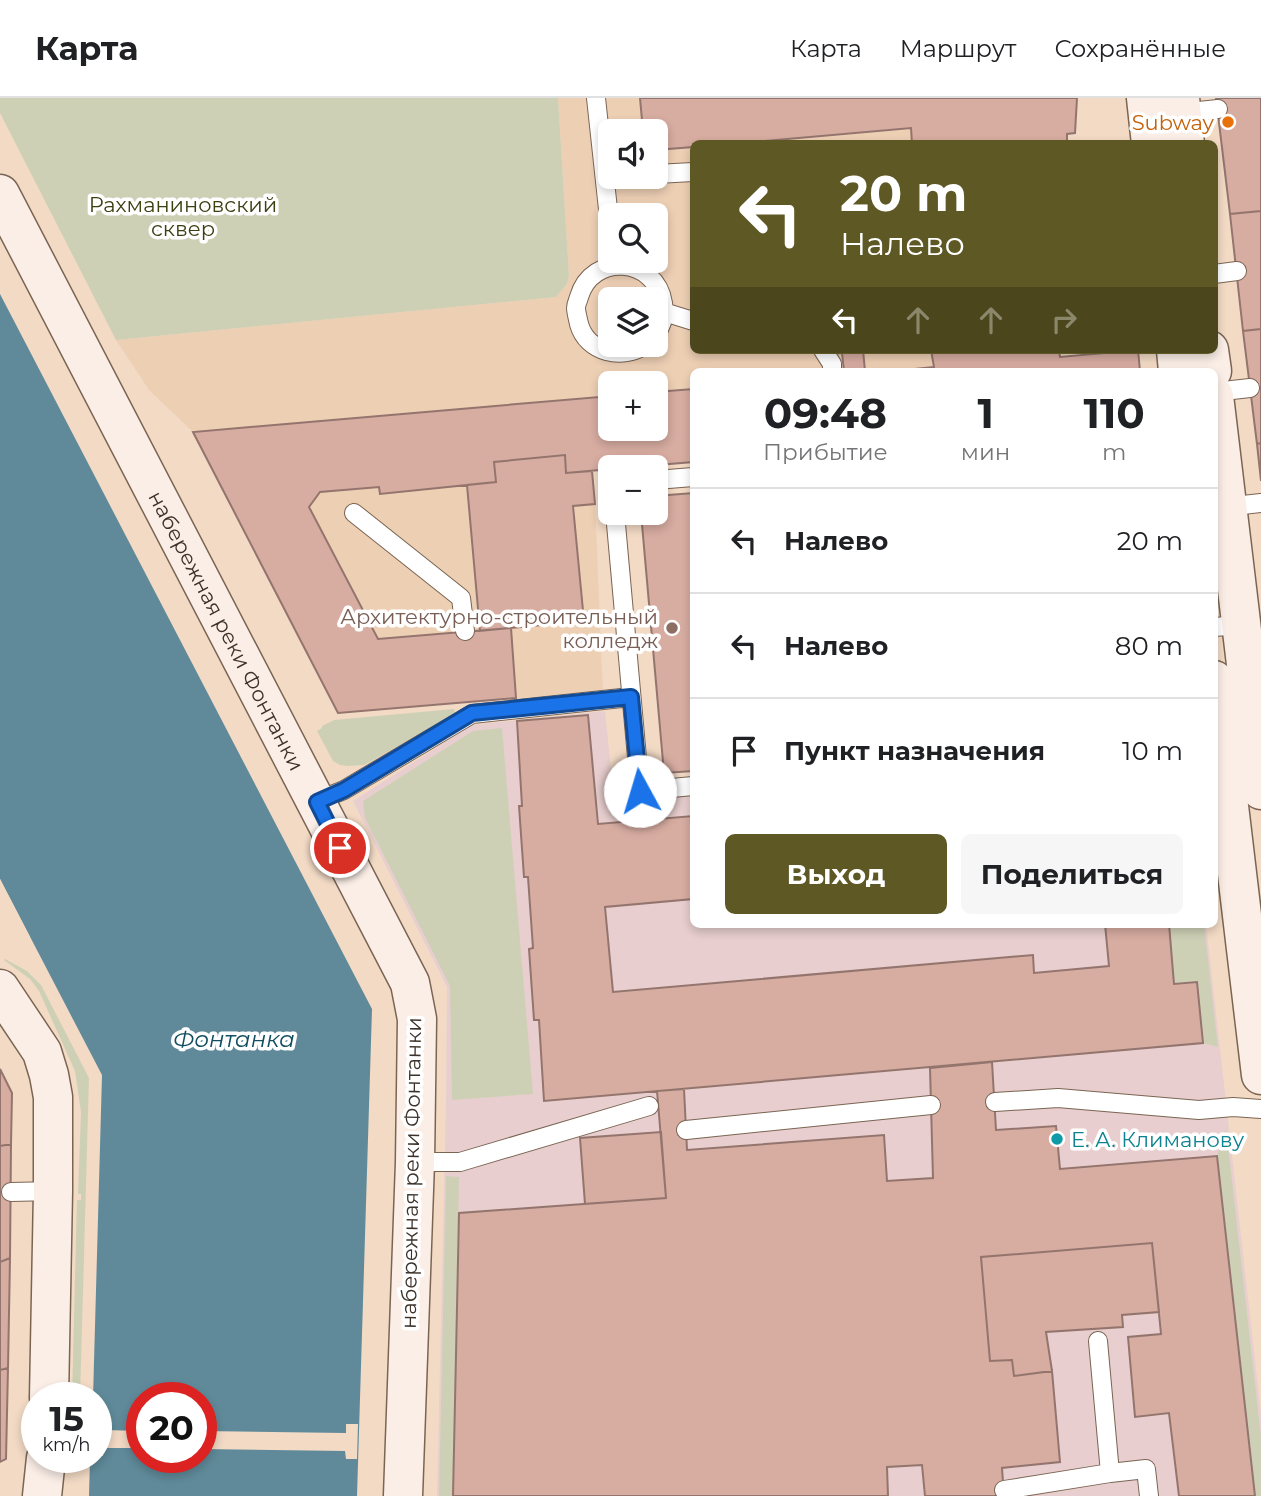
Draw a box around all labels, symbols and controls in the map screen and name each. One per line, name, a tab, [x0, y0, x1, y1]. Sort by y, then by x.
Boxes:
text: Карта	[35, 28, 138, 68]
text: Карта	[790, 34, 862, 63]
text: Маршрут	[900, 34, 1016, 63]
text: Сохранённые	[1054, 34, 1226, 63]
place label: Subway	[1132, 110, 1215, 135]
marker: Subway	[1220, 114, 1236, 130]
map controls	[598, 119, 668, 525]
button: sound	[598, 119, 668, 189]
text: 20 m	[840, 164, 967, 223]
icon: left	[725, 168, 816, 259]
park label: Рахманиновский сквер	[89, 192, 277, 241]
button: search	[598, 203, 668, 273]
text: Налево	[840, 224, 965, 263]
button: layers	[598, 287, 668, 357]
icon: left	[826, 301, 864, 339]
icon: ahead	[899, 301, 937, 339]
icon: ahead	[972, 301, 1010, 339]
icon: right	[1045, 301, 1083, 339]
button: +	[598, 371, 668, 441]
text: 09:48	[764, 387, 887, 439]
text: 1	[977, 387, 994, 439]
text: 110	[1083, 387, 1145, 439]
text: Прибытие	[763, 438, 888, 466]
text: мин	[961, 438, 1010, 466]
text: m	[1102, 438, 1126, 466]
button: −	[598, 455, 668, 525]
street label: набережная реки Фонтанки	[144, 486, 310, 775]
icon: left	[725, 522, 763, 560]
text: Налево	[784, 525, 888, 557]
text: 20 m	[1117, 525, 1183, 557]
place label: Архитектурно-строительный колледж	[340, 604, 658, 653]
marker: Архитектурно-строительный колледж	[664, 620, 680, 636]
icon: left	[725, 627, 763, 665]
text: Налево	[784, 630, 888, 662]
text: 80 m	[1115, 630, 1183, 662]
icon: arrive	[725, 732, 763, 770]
text: Пункт назначения	[784, 735, 1045, 767]
text: 10 m	[1122, 735, 1183, 767]
position arrow	[603, 754, 677, 828]
pin	[310, 818, 370, 878]
icon: arrive	[321, 829, 359, 867]
button: Выход	[725, 834, 947, 914]
button: Поделиться	[961, 834, 1183, 914]
street label: набережная реки Фонтанки	[396, 1017, 426, 1329]
water label: Фонтанка	[173, 1025, 295, 1053]
place label: Е. А. Климанову	[1071, 1127, 1245, 1152]
marker: Е. А. Климанову	[1049, 1131, 1065, 1147]
speed limit sign: 20	[126, 1382, 217, 1473]
text: 15	[49, 1397, 84, 1440]
text: km/h	[42, 1434, 91, 1456]

